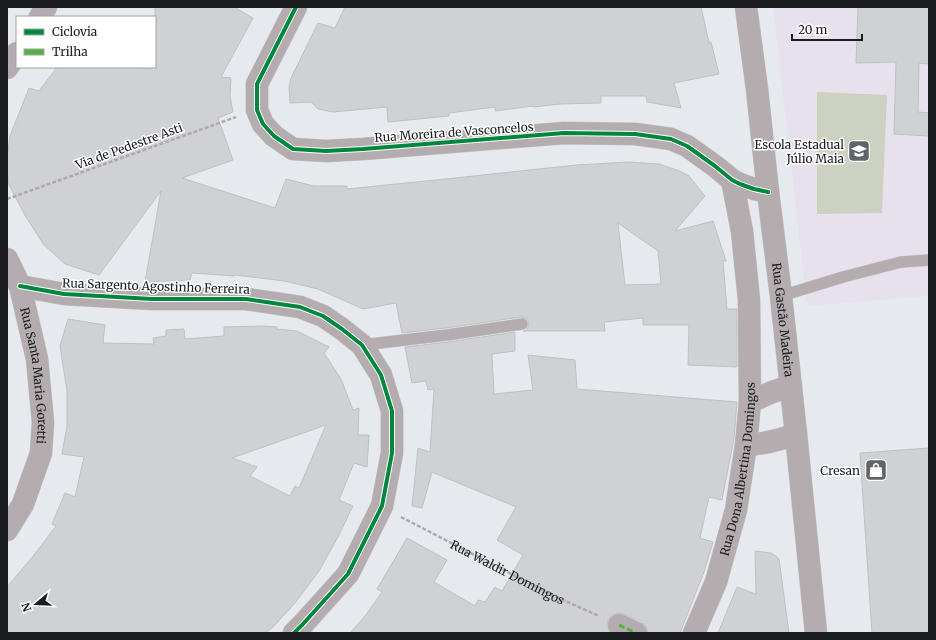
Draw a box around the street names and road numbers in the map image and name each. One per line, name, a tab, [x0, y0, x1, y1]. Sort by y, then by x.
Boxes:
street label: Rua Moreira de Vasconcelos	[374, 119, 534, 145]
street label: Via de Pedestre Asti	[72, 120, 185, 173]
street label: Rua Gastão Madeira	[769, 262, 797, 378]
street label: Rua Sargento Agostinho Ferreira	[62, 275, 251, 297]
street label: Rua Santa Maria Goretti	[18, 306, 51, 445]
street label: Rua Dona Albertina Domingos	[716, 382, 758, 558]
street label: Rua Waldir Domingos	[448, 536, 567, 607]

